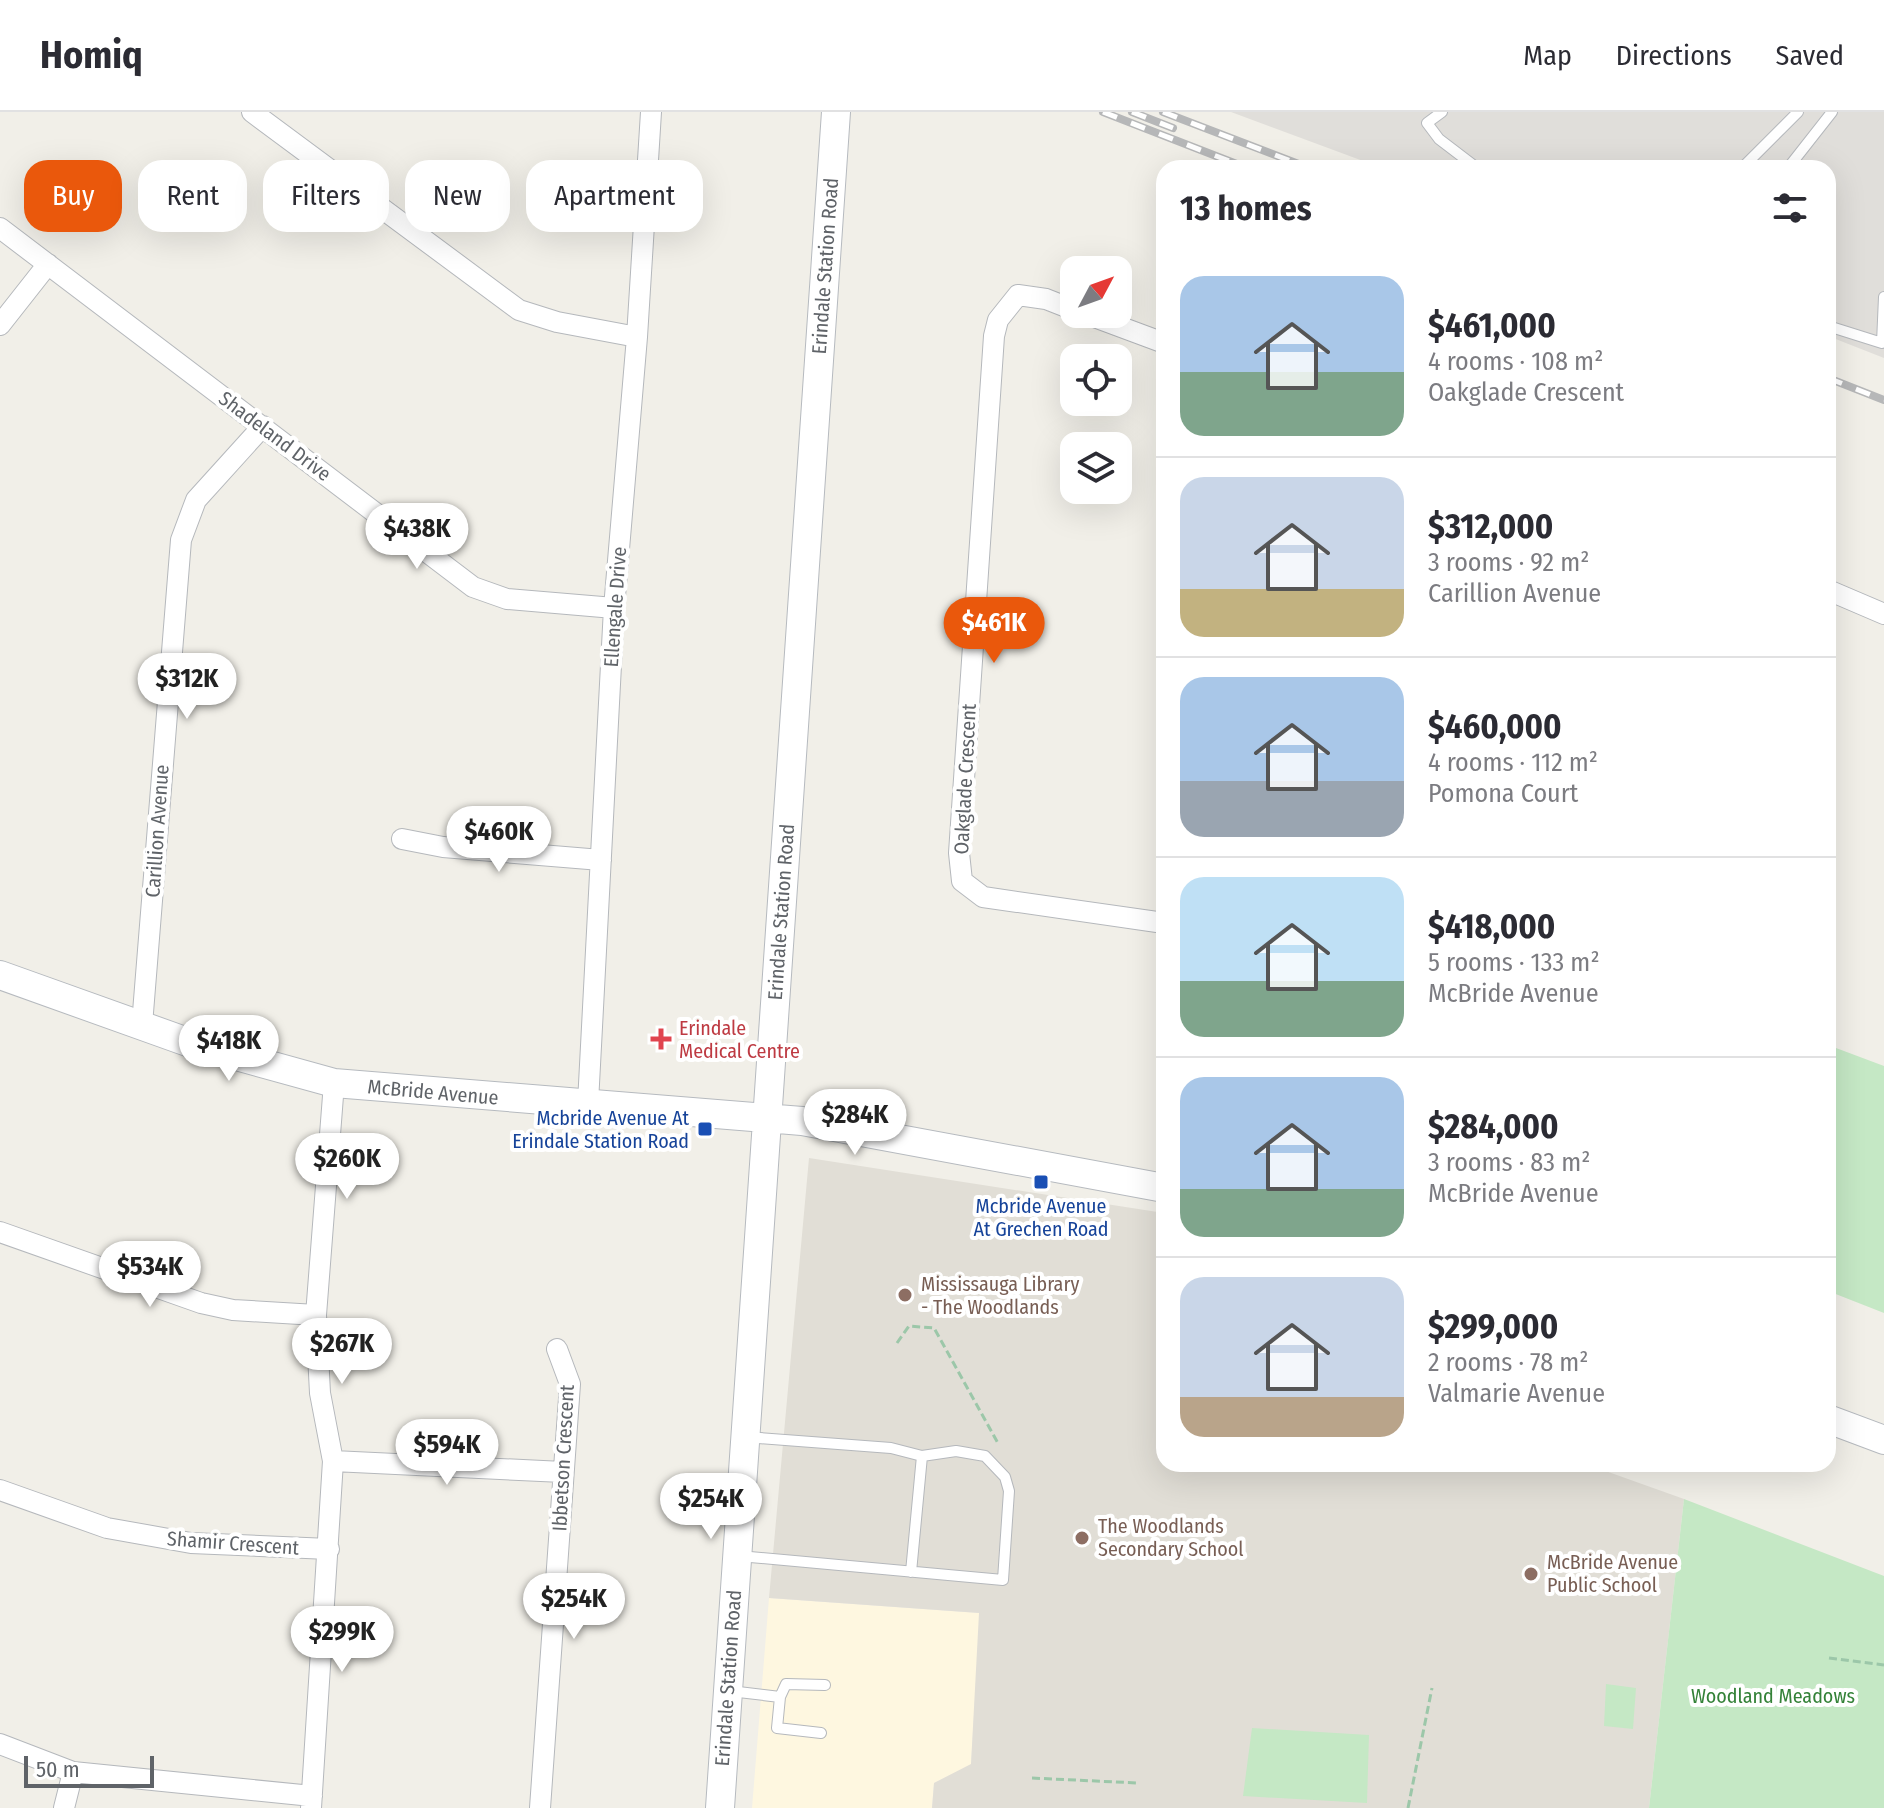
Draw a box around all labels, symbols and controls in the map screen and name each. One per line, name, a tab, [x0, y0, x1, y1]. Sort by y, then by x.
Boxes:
text: Homiq	[40, 32, 143, 78]
text: Map	[1523, 39, 1572, 72]
text: Directions	[1616, 39, 1732, 72]
text: Saved	[1776, 39, 1844, 72]
chip: Buy	[24, 160, 122, 232]
chip: Rent	[138, 160, 247, 232]
chip: Filters	[263, 160, 389, 232]
chip: New	[405, 160, 510, 232]
chip: Apartment	[526, 160, 703, 232]
street label: Erindale Station Road	[807, 177, 843, 355]
icon: filters	[1768, 186, 1812, 230]
text: 13 homes	[1180, 188, 1312, 229]
north arrow	[1060, 256, 1132, 328]
map controls	[1060, 256, 1132, 504]
text: $461,000	[1428, 305, 1556, 346]
icon: home	[1244, 308, 1340, 404]
button: locate	[1060, 344, 1132, 416]
text: 4 rooms · 108 m²	[1428, 346, 1603, 377]
text: Oakglade Crescent	[1428, 377, 1624, 408]
street label: Shadeland Drive	[214, 386, 336, 486]
button: layers	[1060, 432, 1132, 504]
pin: $438K	[361, 503, 473, 571]
text: $312,000	[1428, 506, 1553, 547]
icon: home	[1244, 509, 1340, 605]
text: $438K	[383, 513, 451, 544]
street label: Ellengale Drive	[599, 546, 631, 668]
text: 3 rooms · 92 m²	[1428, 547, 1589, 578]
text: Carillion Avenue	[1428, 578, 1601, 609]
pin: $461K	[938, 597, 1050, 665]
text: $461K	[962, 607, 1026, 638]
pin: $312K	[131, 653, 243, 721]
text: $312K	[156, 663, 218, 694]
street label: Oakglade Crescent	[949, 703, 981, 855]
text: $460,000	[1428, 706, 1562, 747]
icon: home	[1244, 709, 1340, 805]
text: 4 rooms · 112 m²	[1428, 747, 1598, 778]
street label: Carillion Avenue	[140, 764, 174, 898]
text: Pomona Court	[1428, 778, 1578, 809]
pin: $460K	[443, 806, 555, 874]
text: $460K	[464, 816, 534, 847]
street label: Erindale Station Road	[763, 823, 799, 1001]
text: $418,000	[1428, 906, 1555, 947]
icon: home	[1244, 909, 1340, 1005]
text: 5 rooms · 133 m²	[1428, 947, 1600, 978]
text: McBride Avenue	[1428, 978, 1598, 1009]
pin: $418K	[173, 1015, 285, 1083]
place label: Erindale Medical Centre	[679, 1016, 800, 1063]
text: $418K	[197, 1025, 261, 1056]
marker: Erindale Medical Centre	[650, 1028, 672, 1050]
street label: McBride Avenue	[367, 1074, 499, 1110]
pin: $284K	[799, 1089, 911, 1157]
text: $284K	[822, 1099, 888, 1130]
place label: Mcbride Avenue At Erindale Station Road	[512, 1106, 689, 1153]
text: $284,000	[1428, 1106, 1559, 1147]
icon: home	[1244, 1109, 1340, 1205]
marker: Mcbride Avenue At Erindale Station Road	[696, 1120, 714, 1138]
pin: $260K	[291, 1133, 403, 1201]
text: $260K	[313, 1143, 381, 1174]
text: 3 rooms · 83 m²	[1428, 1147, 1590, 1178]
marker: Mcbride Avenue At Grechen Road	[1032, 1173, 1050, 1191]
text: McBride Avenue	[1428, 1178, 1598, 1209]
place label: Mcbride Avenue At Grechen Road	[973, 1194, 1109, 1241]
pin: $534K	[94, 1241, 206, 1309]
text: $534K	[117, 1251, 183, 1282]
place label: Mississauga Library - The Woodlands	[921, 1272, 1079, 1319]
marker: Mississauga Library - The Woodlands	[896, 1286, 914, 1304]
text: $299,000	[1428, 1306, 1558, 1347]
icon: home	[1244, 1309, 1340, 1405]
pin: $267K	[286, 1318, 398, 1386]
text: $267K	[310, 1328, 374, 1359]
text: 2 rooms · 78 m²	[1428, 1347, 1589, 1378]
text: Valmarie Avenue	[1428, 1378, 1605, 1409]
street label: Ibbetson Crescent	[547, 1383, 579, 1532]
pin: $594K	[391, 1419, 503, 1487]
text: $594K	[413, 1429, 481, 1460]
pin: $254K	[655, 1473, 767, 1541]
text: $254K	[678, 1483, 744, 1514]
place label: The Woodlands Secondary School	[1098, 1514, 1244, 1561]
street label: Shamir Crescent	[166, 1526, 300, 1560]
marker: The Woodlands Secondary School	[1073, 1529, 1091, 1547]
place label: McBride Avenue Public School	[1547, 1550, 1678, 1597]
marker: McBride Avenue Public School	[1522, 1565, 1540, 1583]
pin: $254K	[518, 1573, 630, 1641]
text: $254K	[541, 1583, 607, 1614]
street label: Erindale Station Road	[710, 1589, 746, 1767]
pin: $299K	[286, 1606, 398, 1674]
text: $299K	[309, 1616, 375, 1647]
park label: Woodland Meadows	[1691, 1684, 1855, 1708]
scale bar	[24, 1752, 154, 1788]
text: 50 m	[36, 1756, 80, 1783]

